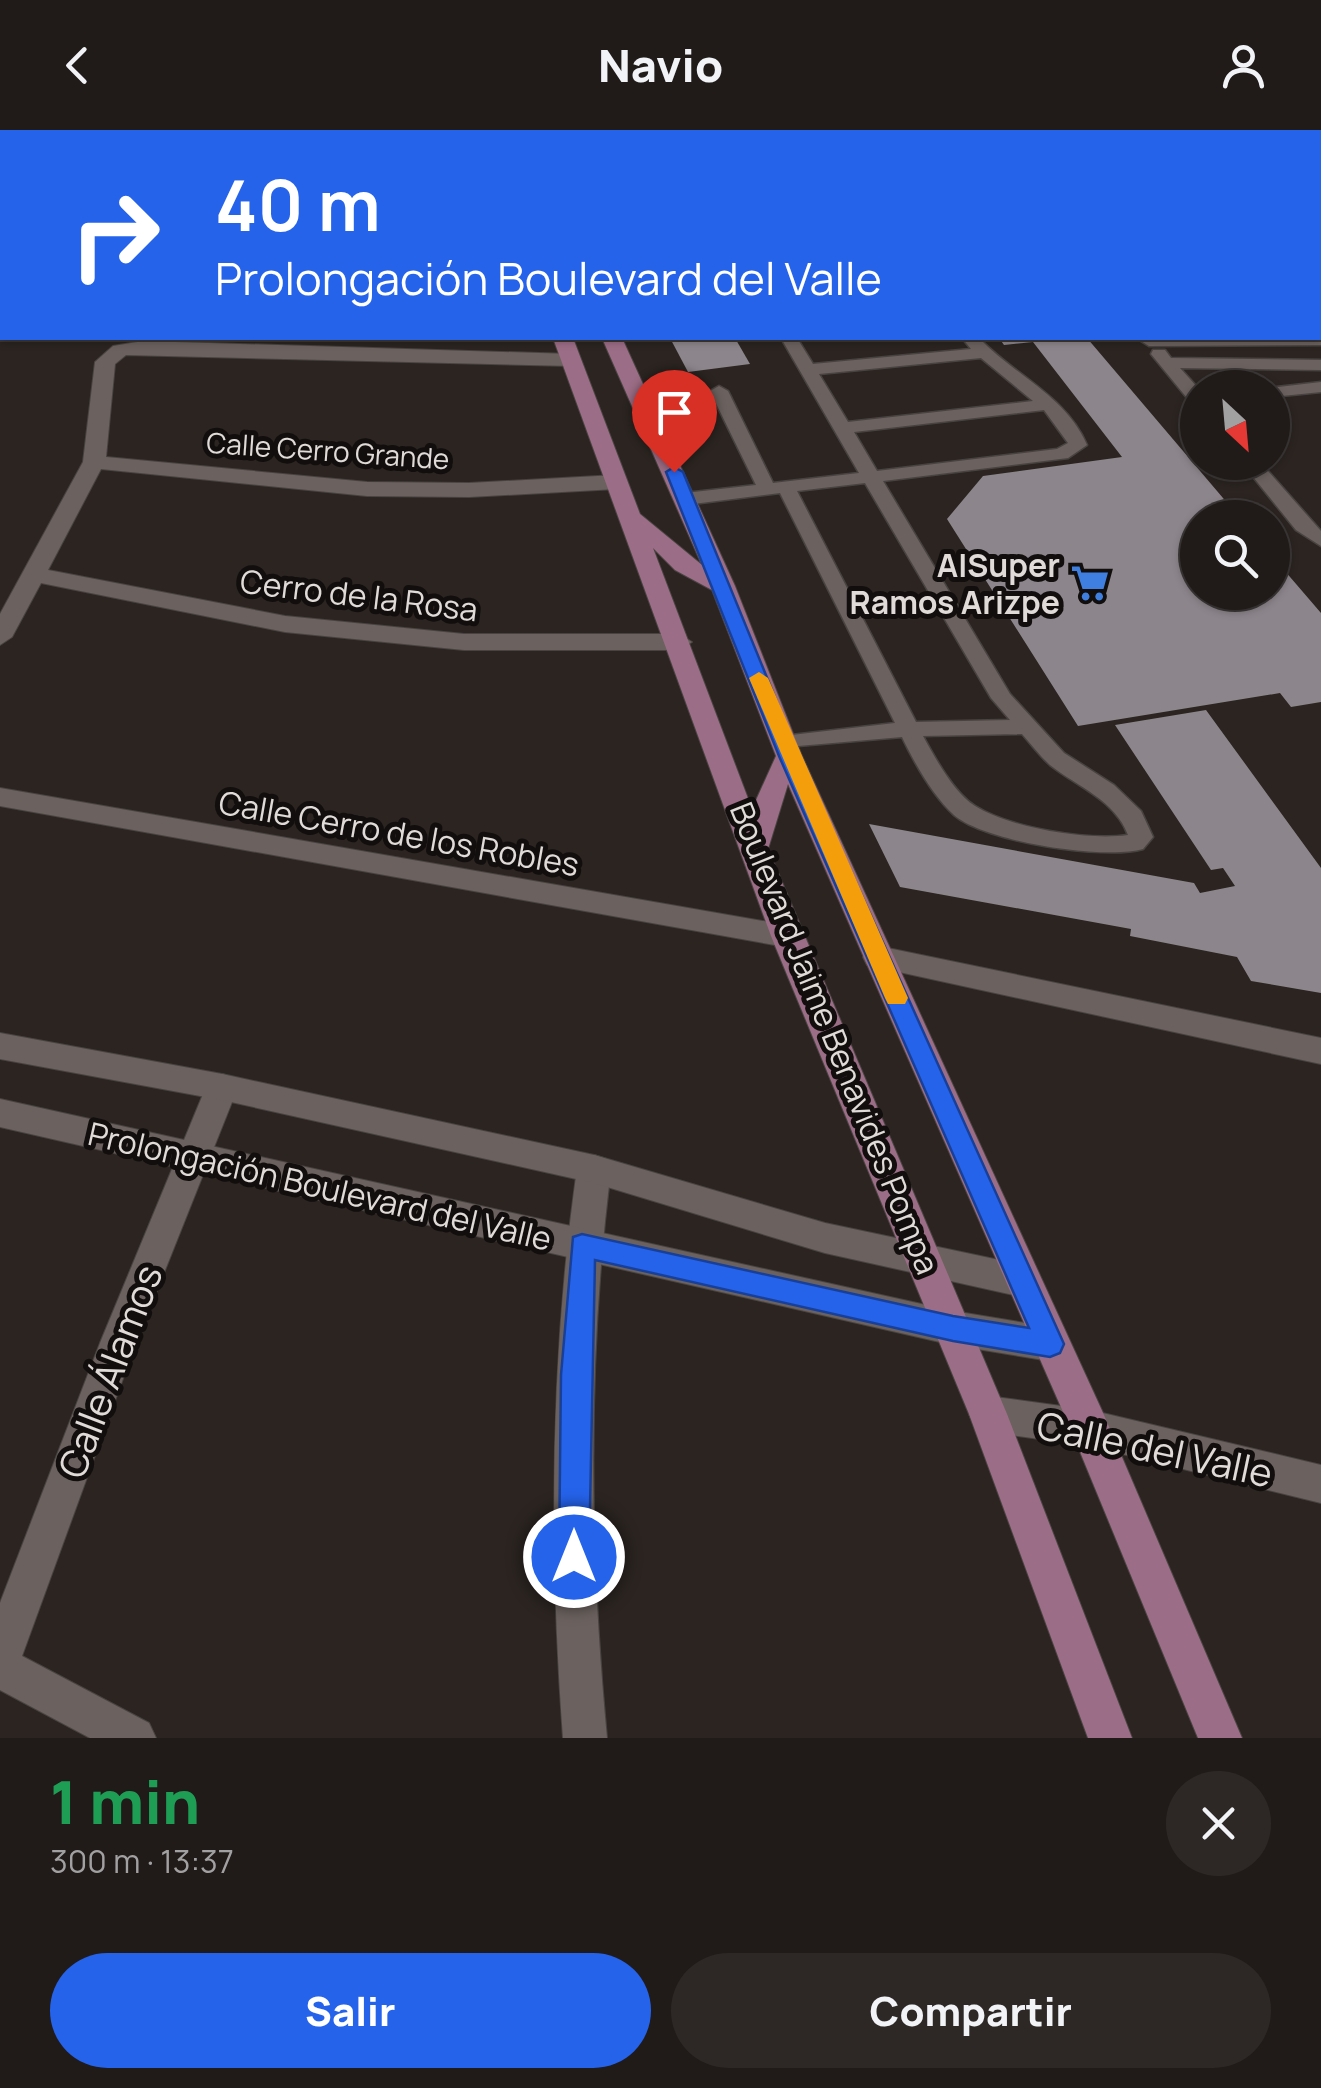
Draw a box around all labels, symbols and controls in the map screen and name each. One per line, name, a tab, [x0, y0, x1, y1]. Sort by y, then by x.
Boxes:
text: Navio	[598, 34, 723, 96]
icon: back	[50, 38, 105, 93]
icon: person	[1216, 38, 1271, 93]
text: 40 m	[215, 156, 381, 252]
icon: right	[50, 170, 180, 300]
text: Prolongación Boulevard del Valle	[215, 247, 882, 309]
pin	[632, 370, 717, 473]
north arrow	[1180, 370, 1290, 480]
map controls	[1180, 370, 1290, 610]
icon: arrive	[647, 385, 702, 440]
street label: Calle Cerro Grande	[205, 423, 451, 477]
button: search	[1180, 500, 1290, 610]
place label: AlSuper Ramos Arizpe	[850, 543, 1060, 624]
street label: Cerro de la Rosa	[238, 559, 480, 631]
supermarket icon: AlSuper Ramos Arizpe	[1069, 562, 1111, 604]
street label: Calle Cerro de los Robles	[215, 780, 583, 886]
street label: Boulevard Jaime Benavides Pompa	[720, 795, 950, 1281]
street label: Prolongación Boulevard del Valle	[84, 1111, 556, 1261]
street label: Calle Álamos	[45, 1257, 173, 1485]
street label: Calle del Valle	[1033, 1398, 1277, 1498]
position arrow	[522, 1505, 626, 1609]
text: 1 min	[50, 1760, 200, 1842]
button: close	[1166, 1771, 1271, 1876]
text: 300 m · 13:37	[50, 1839, 234, 1883]
button: Salir	[50, 1953, 651, 2068]
button: Compartir	[671, 1953, 1271, 2068]

